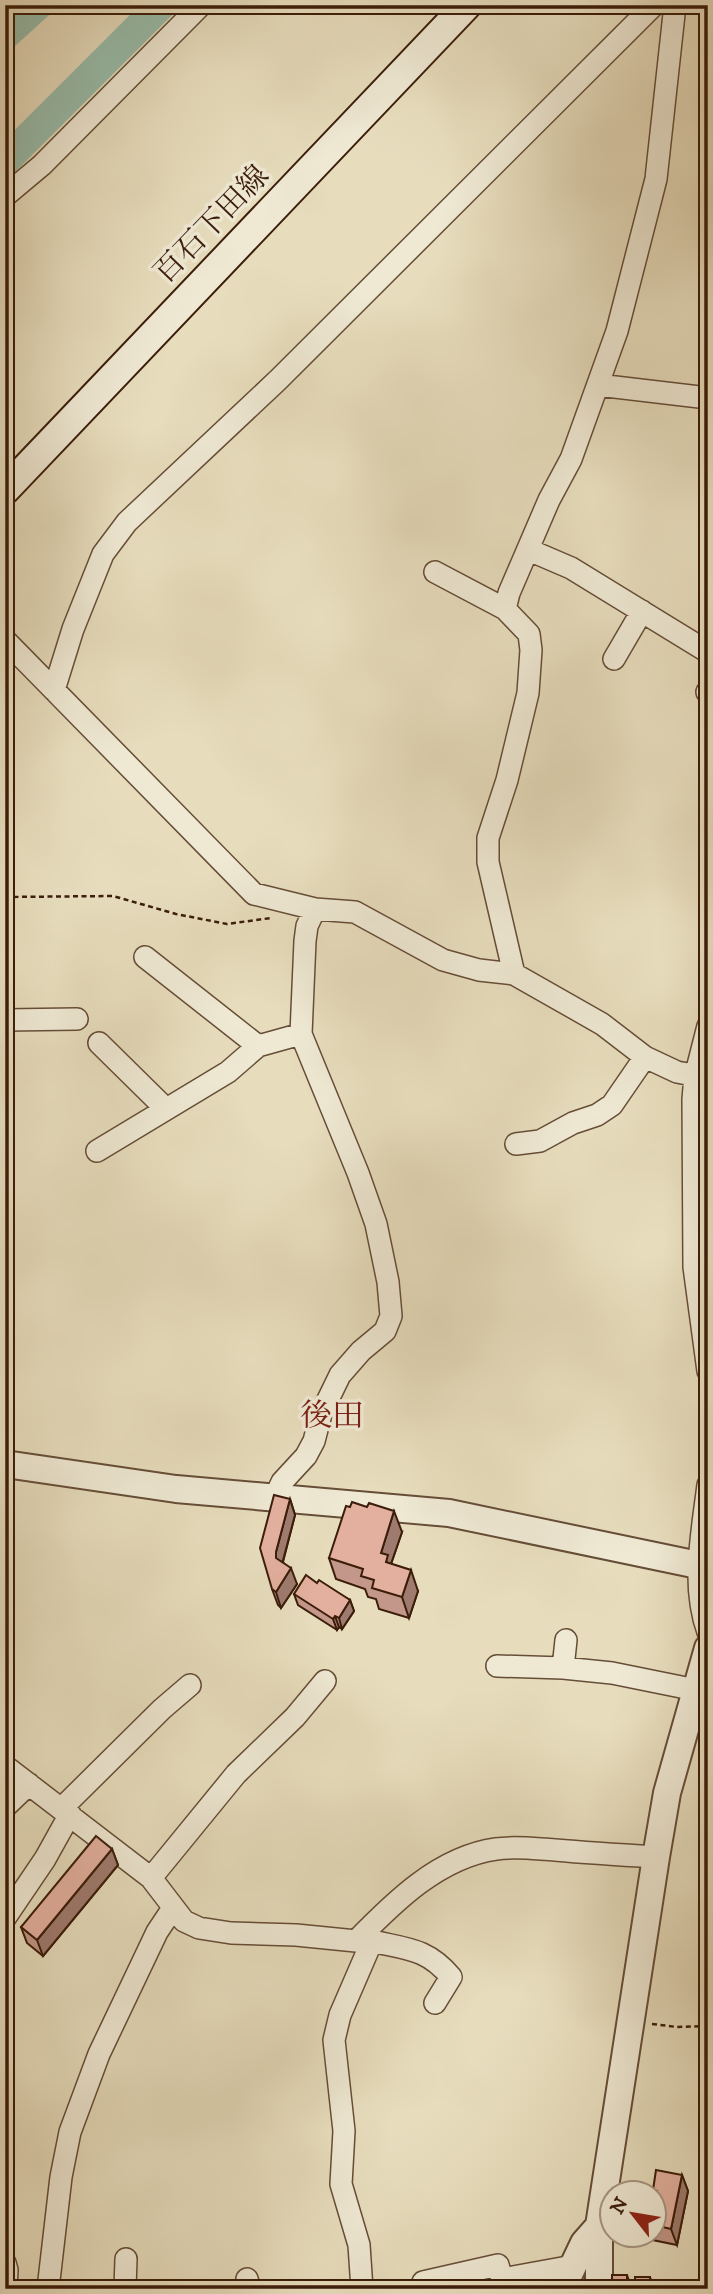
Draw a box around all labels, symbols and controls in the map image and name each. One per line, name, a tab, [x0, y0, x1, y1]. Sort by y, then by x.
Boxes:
street label: 百石下田線	[147, 158, 277, 292]
district label: 後田	[300, 1397, 364, 1437]
north arrow	[598, 2178, 668, 2248]
text: N	[606, 2193, 634, 2219]

